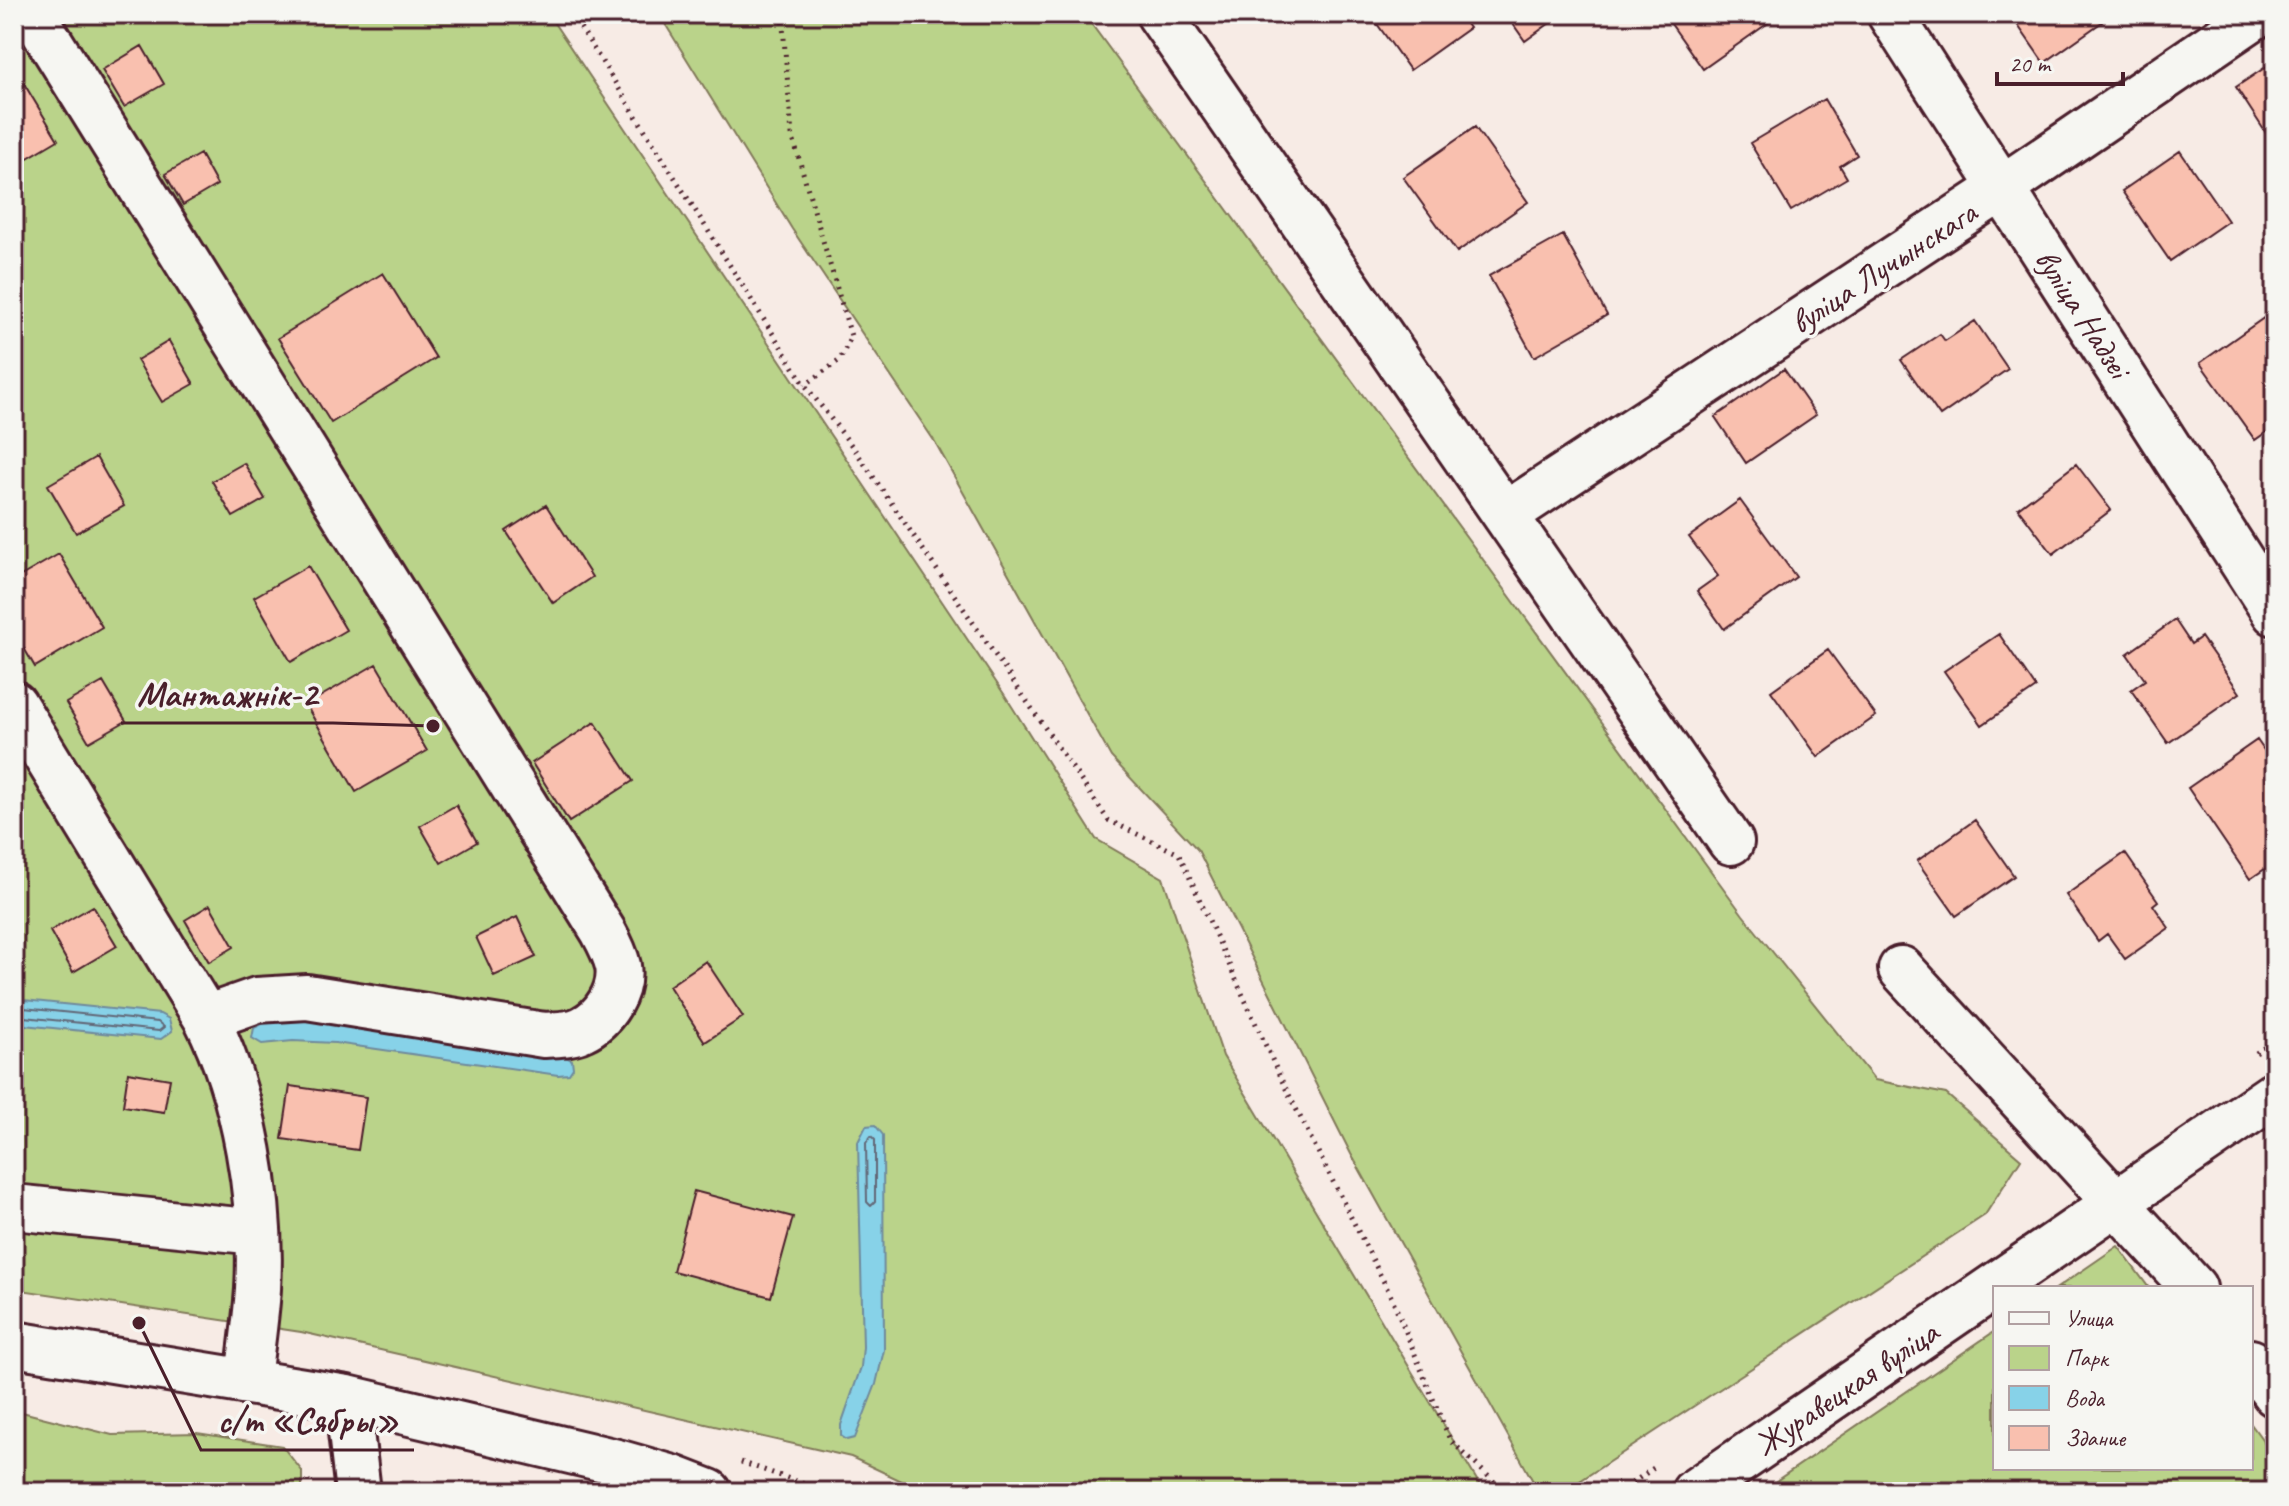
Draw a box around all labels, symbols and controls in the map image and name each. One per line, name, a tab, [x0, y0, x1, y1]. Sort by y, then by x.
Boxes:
scale bar	[1997, 36, 2123, 86]
text: 20 m	[2009, 49, 2052, 79]
street label: вуліца Лучынскага	[1782, 189, 1986, 343]
street label: вуліца Надзеі	[2025, 240, 2143, 389]
callout: Мантажнік-2	[121, 663, 333, 723]
text: Мантажнік-2	[137, 671, 321, 717]
legend	[1993, 1286, 2253, 1470]
text: Улица	[2065, 1303, 2114, 1333]
street label: Журавецкая вуліца	[1745, 1309, 1948, 1466]
text: Парк	[2065, 1343, 2110, 1373]
text: Вода	[2065, 1383, 2105, 1413]
callout: с/т «Сябры»	[201, 1390, 414, 1450]
text: с/т «Сябры»	[218, 1397, 399, 1443]
text: Здание	[2065, 1423, 2127, 1453]

